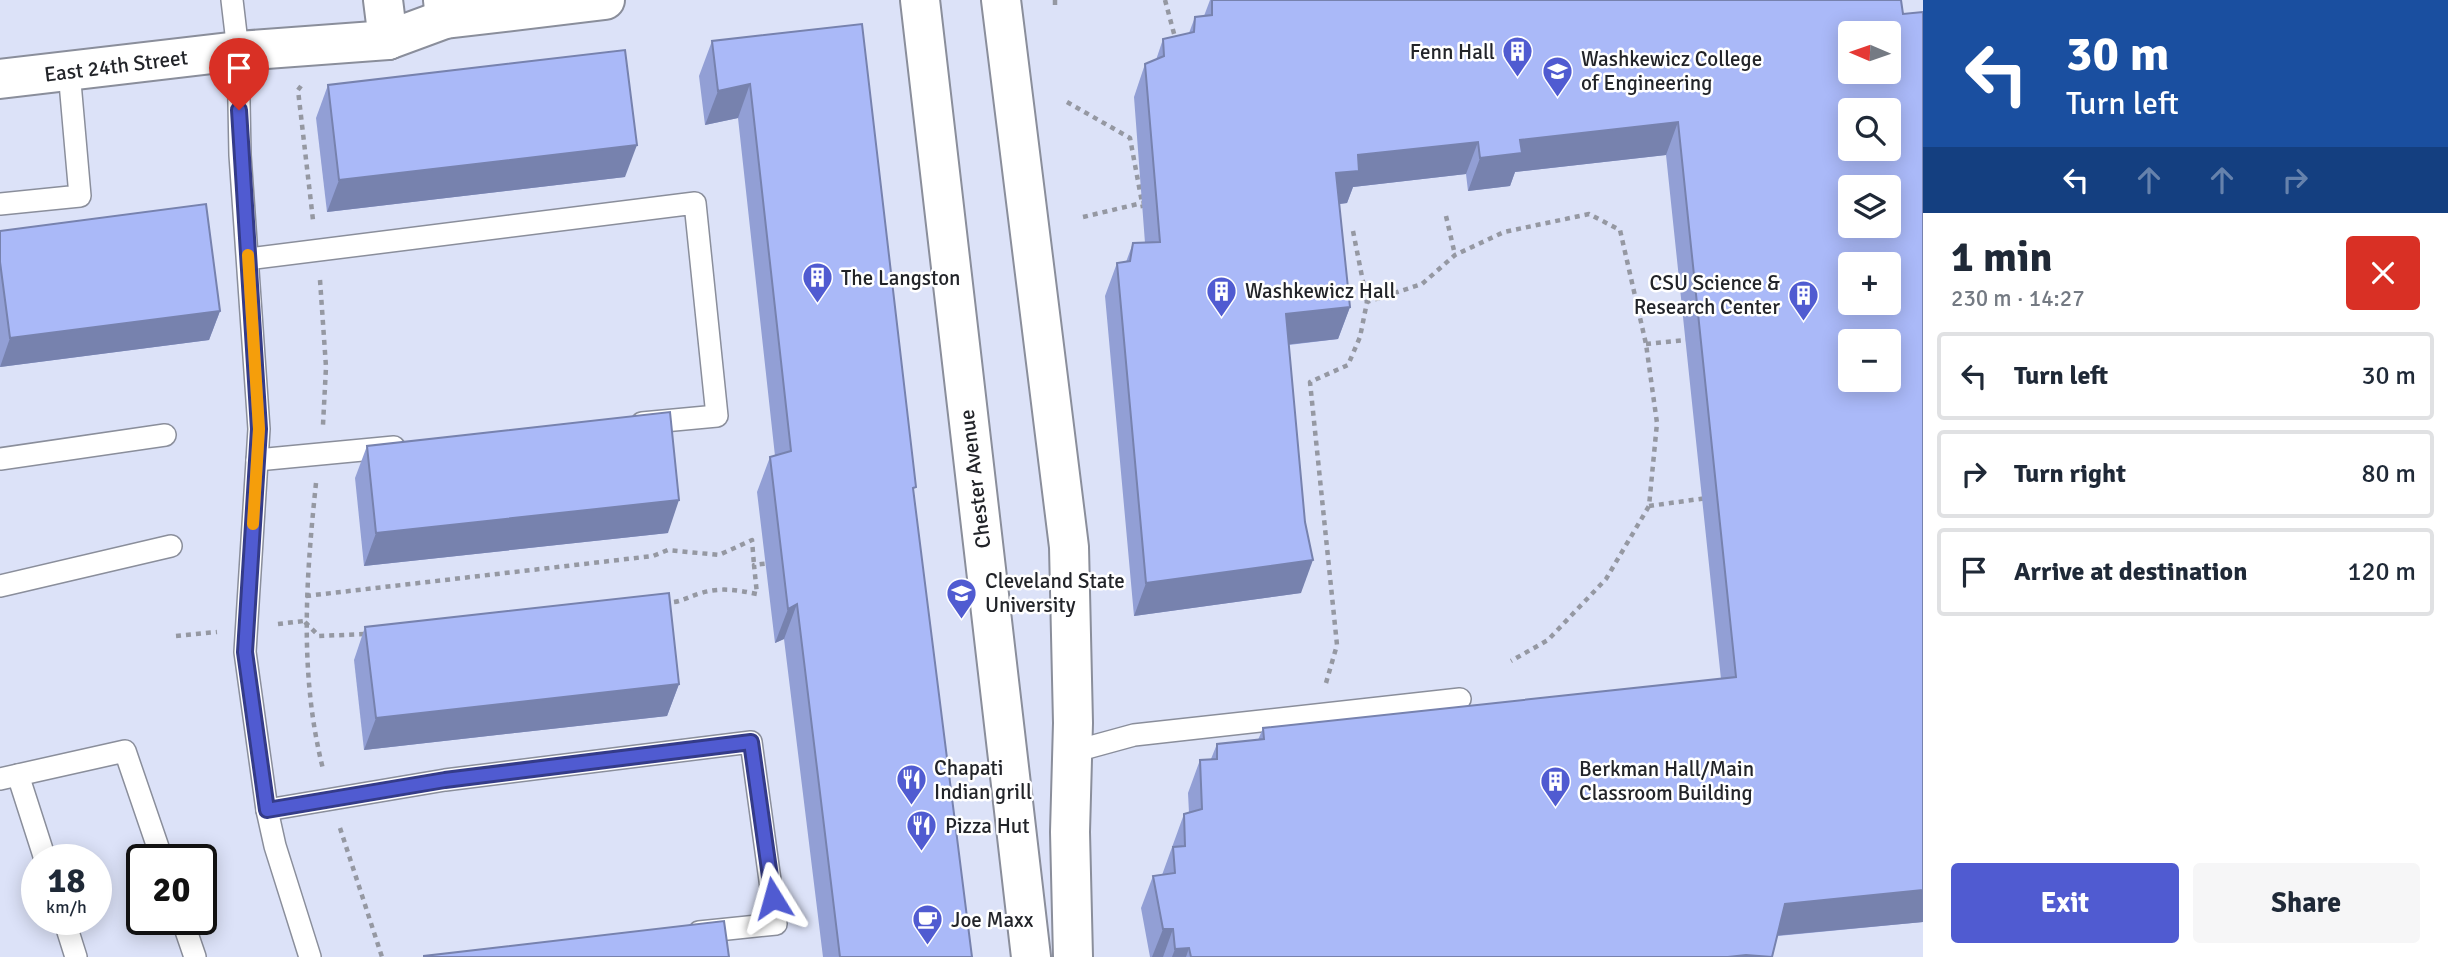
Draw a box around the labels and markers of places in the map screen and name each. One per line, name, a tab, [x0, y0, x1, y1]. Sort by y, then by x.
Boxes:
building icon: Fenn Hall	[1501, 35, 1535, 79]
pin	[209, 38, 269, 110]
place label: Fenn Hall	[1410, 39, 1495, 65]
place label: Washkewicz College of Engineering	[1581, 46, 1762, 96]
school or university icon: Washkewicz College of Engineering	[1541, 54, 1575, 98]
building icon: The Langston	[801, 261, 835, 305]
place label: The Langston	[841, 265, 961, 291]
place label: CSU Science & Research Center	[1634, 270, 1780, 320]
building icon: Washkewicz Hall	[1205, 274, 1239, 318]
place label: Washkewicz Hall	[1245, 278, 1396, 304]
building icon: CSU Science & Research Center	[1786, 278, 1820, 322]
place label: Cleveland State University	[985, 568, 1125, 618]
school or university icon: Cleveland State University	[945, 576, 979, 620]
place label: Chapati Indian grill	[934, 755, 1032, 805]
place label: Berkman Hall/Main Classroom Building	[1579, 756, 1754, 806]
restaurant icon: Chapati Indian grill	[894, 763, 928, 807]
building icon: Berkman Hall/Main Classroom Building	[1539, 764, 1573, 808]
restaurant icon: Pizza Hut	[905, 809, 939, 853]
place label: Pizza Hut	[945, 813, 1030, 839]
cafe icon: Joe Maxx	[911, 903, 945, 947]
place label: Joe Maxx	[951, 907, 1034, 933]

